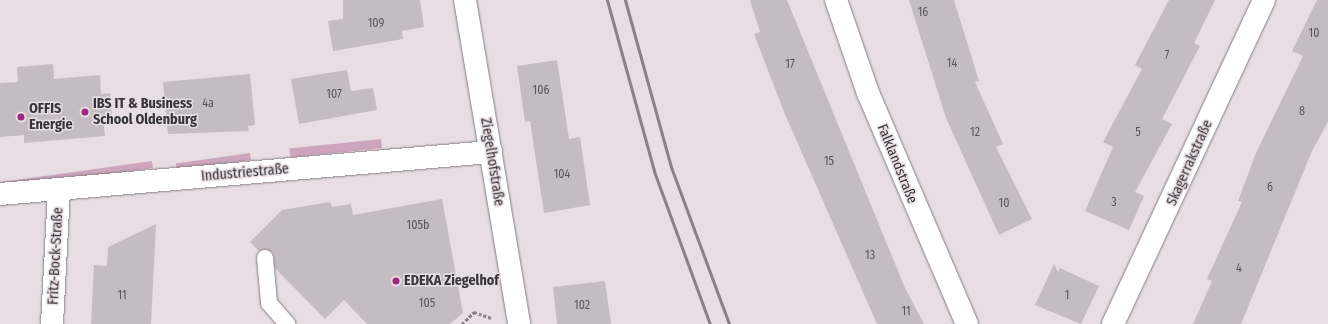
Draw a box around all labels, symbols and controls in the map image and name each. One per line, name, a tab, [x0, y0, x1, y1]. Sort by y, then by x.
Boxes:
house number: 16	[918, 6, 928, 20]
house number: 109	[368, 17, 384, 31]
house number: 10	[1309, 27, 1319, 41]
house number: 7	[1165, 49, 1169, 63]
house number: 14	[947, 57, 957, 71]
house number: 17	[785, 58, 795, 72]
house number: 106	[533, 84, 549, 98]
house number: 107	[326, 88, 342, 102]
place label: IBS IT & Business School Oldenburg	[93, 96, 197, 128]
house number: 4a	[202, 97, 214, 111]
place label: OFFIS Energie	[29, 101, 73, 134]
house number: 8	[1299, 105, 1305, 119]
marker: IBS IT & Business School Oldenburg	[80, 107, 90, 117]
marker: OFFIS Energie	[16, 112, 26, 122]
street label: Ziegelhofstraße	[477, 117, 507, 207]
street label: Skagerrakstraße	[1164, 117, 1216, 209]
street label: Falklandstraße	[874, 122, 920, 206]
house number: 12	[970, 126, 980, 140]
house number: 5	[1135, 126, 1141, 140]
house number: 15	[824, 155, 834, 169]
street label: Industriestraße	[200, 161, 290, 185]
house number: 104	[554, 168, 570, 182]
house number: 6	[1267, 181, 1273, 195]
house number: 3	[1111, 196, 1117, 210]
house number: 10	[999, 197, 1009, 211]
street label: Fritz-Bock-Straße	[45, 207, 67, 305]
house number: 105b	[407, 219, 429, 233]
house number: 13	[865, 249, 875, 263]
house number: 4	[1236, 262, 1242, 276]
place label: EDEKA Ziegelhof	[404, 273, 499, 289]
marker: EDEKA Ziegelhof	[391, 276, 401, 286]
house number: 11	[117, 289, 127, 303]
house number: 1	[1065, 289, 1069, 303]
house number: 105	[419, 297, 435, 311]
house number: 102	[574, 299, 590, 313]
house number: 11	[901, 305, 911, 319]

